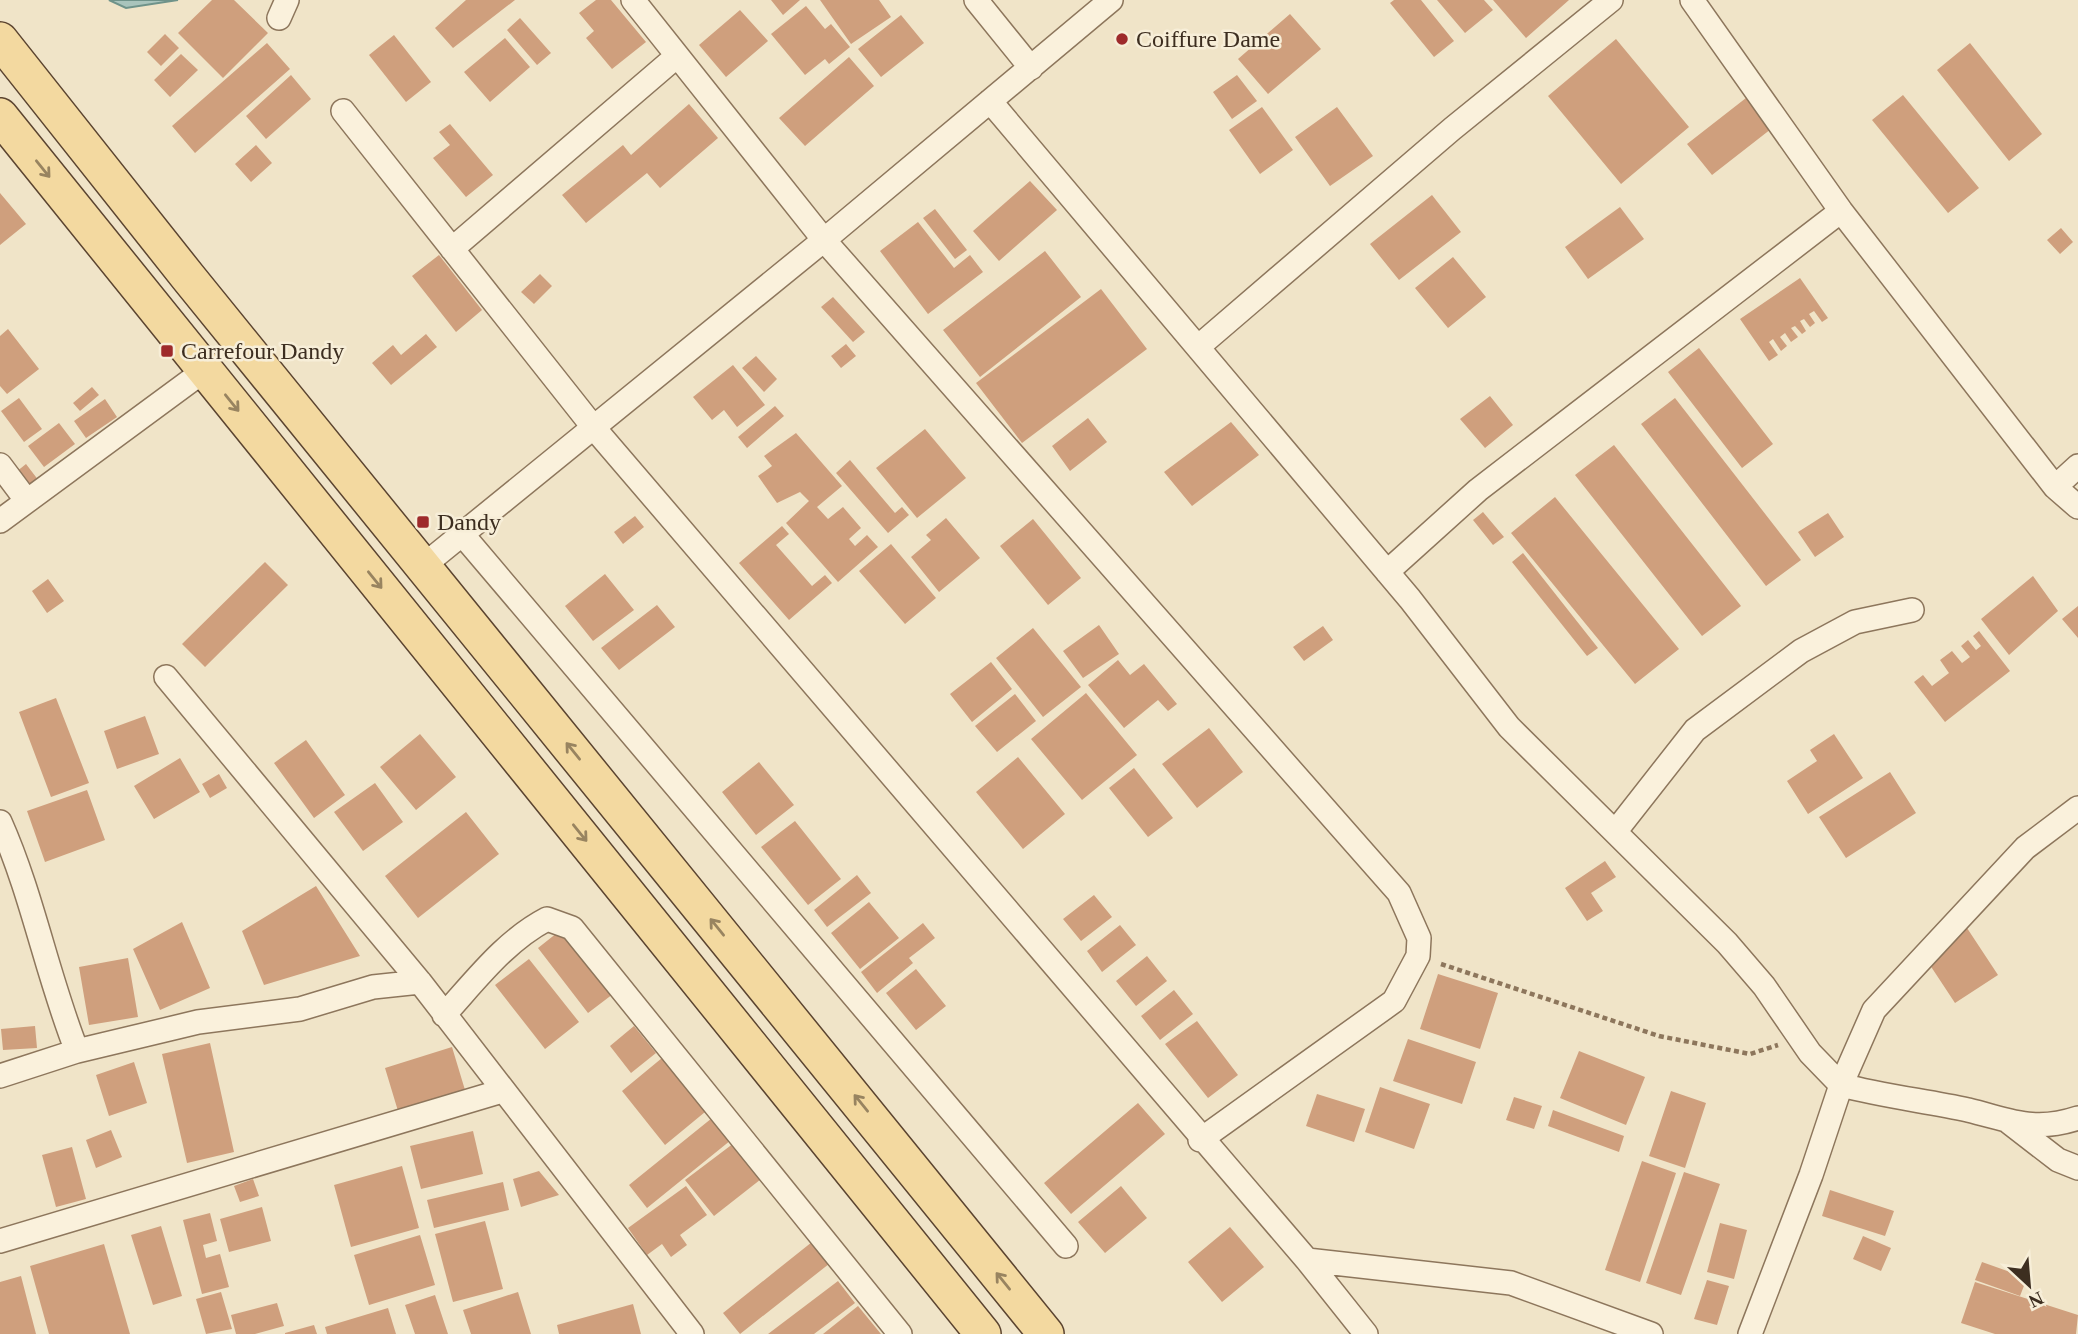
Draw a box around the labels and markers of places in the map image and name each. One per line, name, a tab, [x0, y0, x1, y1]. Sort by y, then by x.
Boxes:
place label: Coiffure Dame	[1136, 26, 1280, 52]
marker: Coiffure Dame	[1114, 31, 1130, 47]
place label: Carrefour Dandy	[181, 338, 344, 364]
marker: Carrefour Dandy	[159, 343, 175, 359]
place label: Dandy	[437, 509, 501, 535]
marker: Dandy	[415, 514, 431, 530]

